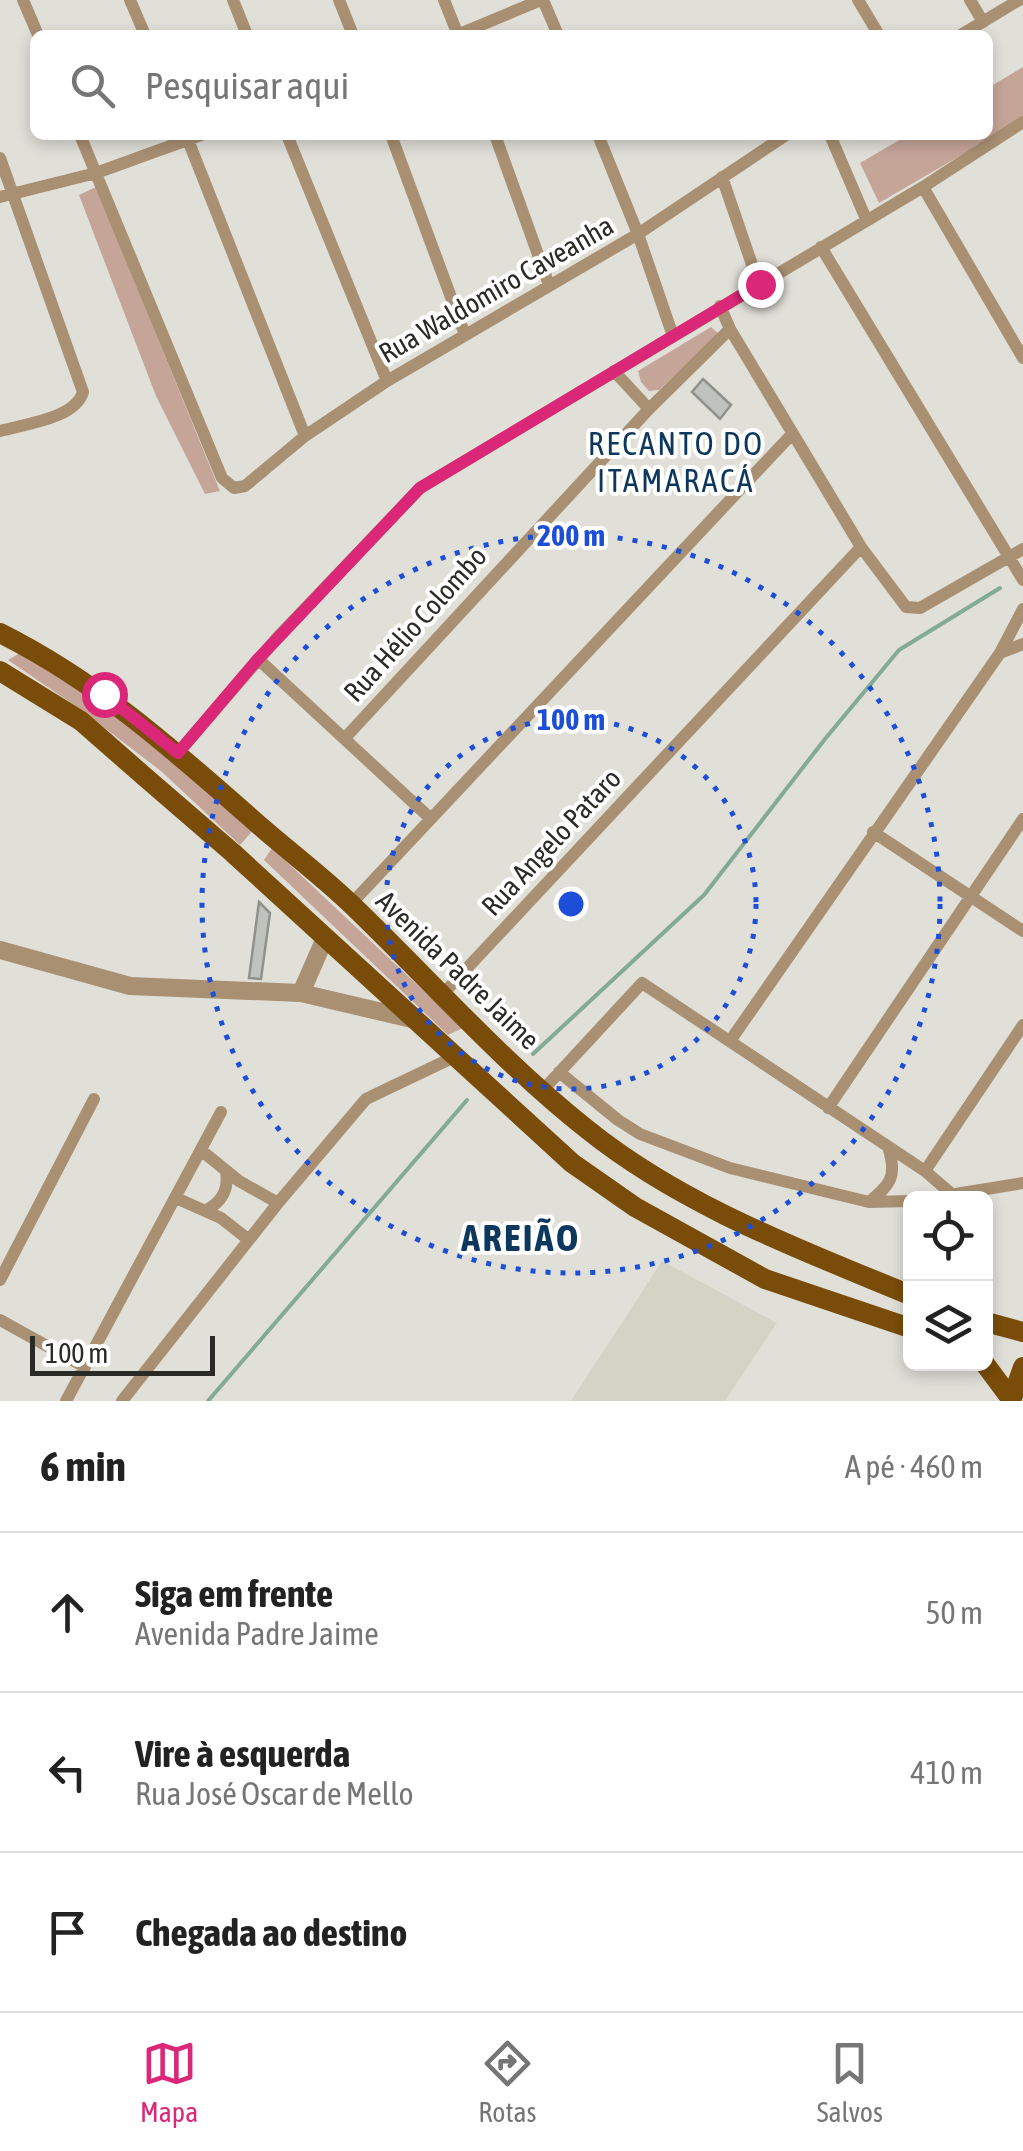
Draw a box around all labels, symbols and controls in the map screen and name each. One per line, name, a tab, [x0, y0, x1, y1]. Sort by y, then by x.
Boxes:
search box	[30, 30, 993, 140]
icon: search	[65, 58, 120, 113]
text: Pesquisar aqui	[145, 64, 349, 107]
street label: Rua Waldomiro Caveanha	[373, 209, 619, 369]
route end	[738, 262, 784, 308]
district label: RECANTO DO ITAMARACÁ	[588, 425, 764, 499]
text: 200 m	[537, 518, 605, 552]
street label: Rua Hélio Colombo	[337, 540, 493, 708]
route start	[82, 672, 128, 718]
text: 100 m	[537, 702, 605, 736]
street label: Rua Angelo Pataro	[475, 762, 627, 922]
street label: Avenida Padre Jaime	[370, 884, 546, 1056]
centre of rings	[553, 886, 589, 922]
map controls	[903, 1191, 993, 1371]
button: locate	[903, 1191, 993, 1281]
district label: AREIÃO	[460, 1216, 581, 1259]
button: layers	[903, 1281, 993, 1371]
scale bar	[30, 1331, 215, 1376]
text: 100 m	[45, 1337, 108, 1369]
text: 6 min	[40, 1442, 126, 1490]
text: A pé · 460 m	[845, 1448, 983, 1485]
text: Siga em frente	[135, 1572, 333, 1615]
icon: ahead	[40, 1585, 95, 1640]
text: 50 m	[925, 1594, 983, 1631]
text: Avenida Padre Jaime	[135, 1615, 379, 1652]
text: Vire à esquerda	[135, 1732, 350, 1775]
icon: left	[40, 1745, 95, 1800]
text: 410 m	[910, 1754, 983, 1791]
text: Rua José Oscar de Mello	[135, 1775, 413, 1812]
icon: arrive	[40, 1905, 95, 1960]
text: Chegada ao destino	[135, 1911, 407, 1954]
tab: Mapa	[140, 2036, 198, 2128]
tab: Rotas	[478, 2036, 536, 2128]
tab: Salvos	[817, 2036, 883, 2128]

